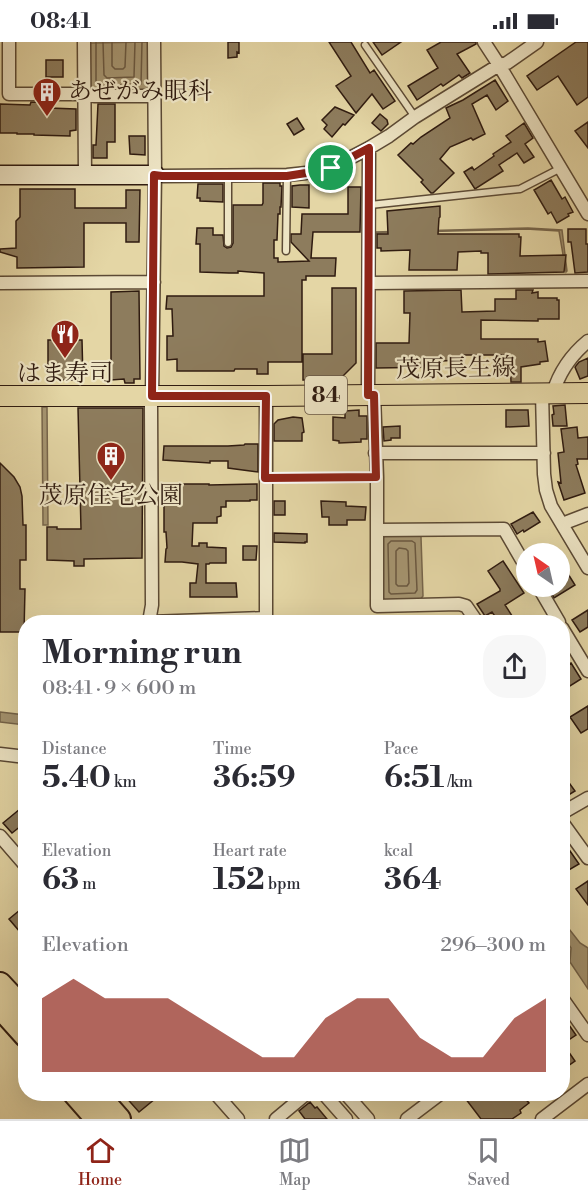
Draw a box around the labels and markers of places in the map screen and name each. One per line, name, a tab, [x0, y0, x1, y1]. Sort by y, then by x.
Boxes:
building icon: あぜがみ眼科	[31, 76, 63, 118]
place label: あぜがみ眼科	[68, 77, 212, 107]
pin	[305, 142, 356, 193]
restaurant icon: はま寿司	[49, 318, 81, 360]
place label: はま寿司	[17, 359, 113, 389]
building icon: 茂原住宅公園	[95, 440, 127, 482]
place label: 茂原住宅公園	[39, 481, 183, 511]

